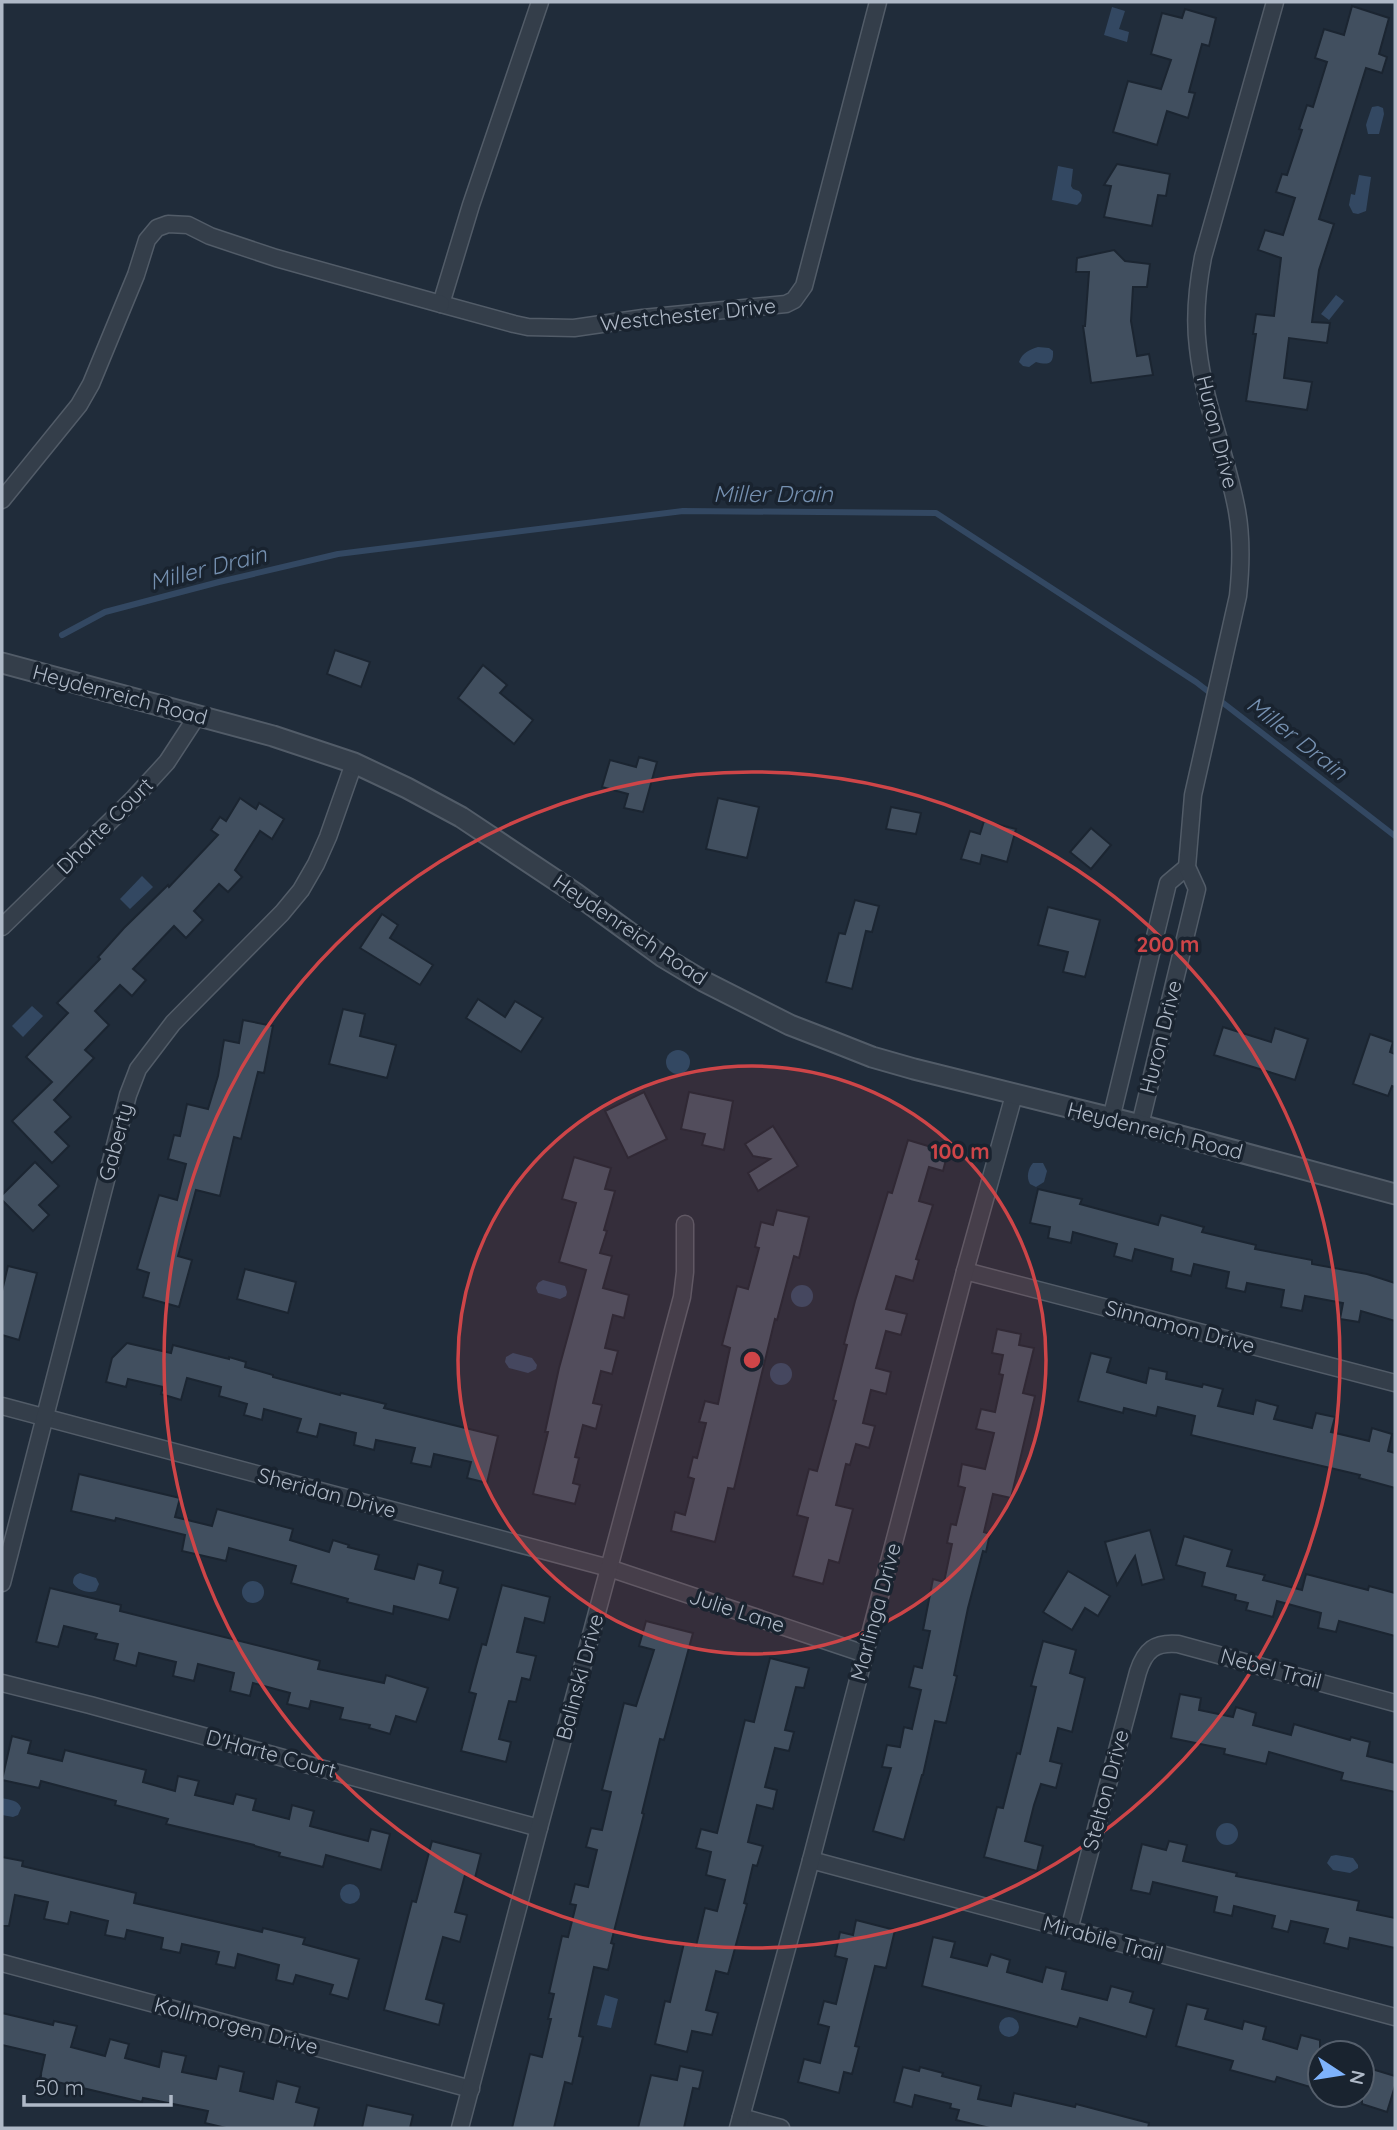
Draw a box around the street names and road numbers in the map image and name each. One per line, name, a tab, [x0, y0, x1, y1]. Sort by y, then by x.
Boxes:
street label: Westchester Drive	[599, 292, 777, 336]
street label: Huron Drive	[1191, 372, 1245, 491]
street label: Heydenreich Road	[30, 658, 211, 730]
street label: Dharte Court	[51, 772, 158, 879]
street label: Heydenreich Road	[549, 868, 712, 990]
street label: Huron Drive	[1133, 977, 1187, 1096]
street label: Heydenreich Road	[1065, 1096, 1246, 1164]
street label: Gaberty	[92, 1100, 138, 1183]
street label: Sinnamon Drive	[1103, 1294, 1258, 1358]
street label: Sheridan Drive	[255, 1461, 399, 1523]
street label: Marlinga Drive	[844, 1540, 906, 1684]
street label: Julie Lane	[686, 1582, 788, 1638]
street label: Balinski Drive	[550, 1611, 608, 1743]
street label: Nebel Trail	[1218, 1642, 1325, 1694]
street label: D'Harte Court	[204, 1723, 339, 1783]
street label: Stelton Drive	[1076, 1727, 1134, 1853]
street label: Mirabile Trail	[1040, 1910, 1166, 1967]
street label: Kollmorgen Drive	[151, 1991, 321, 2059]

